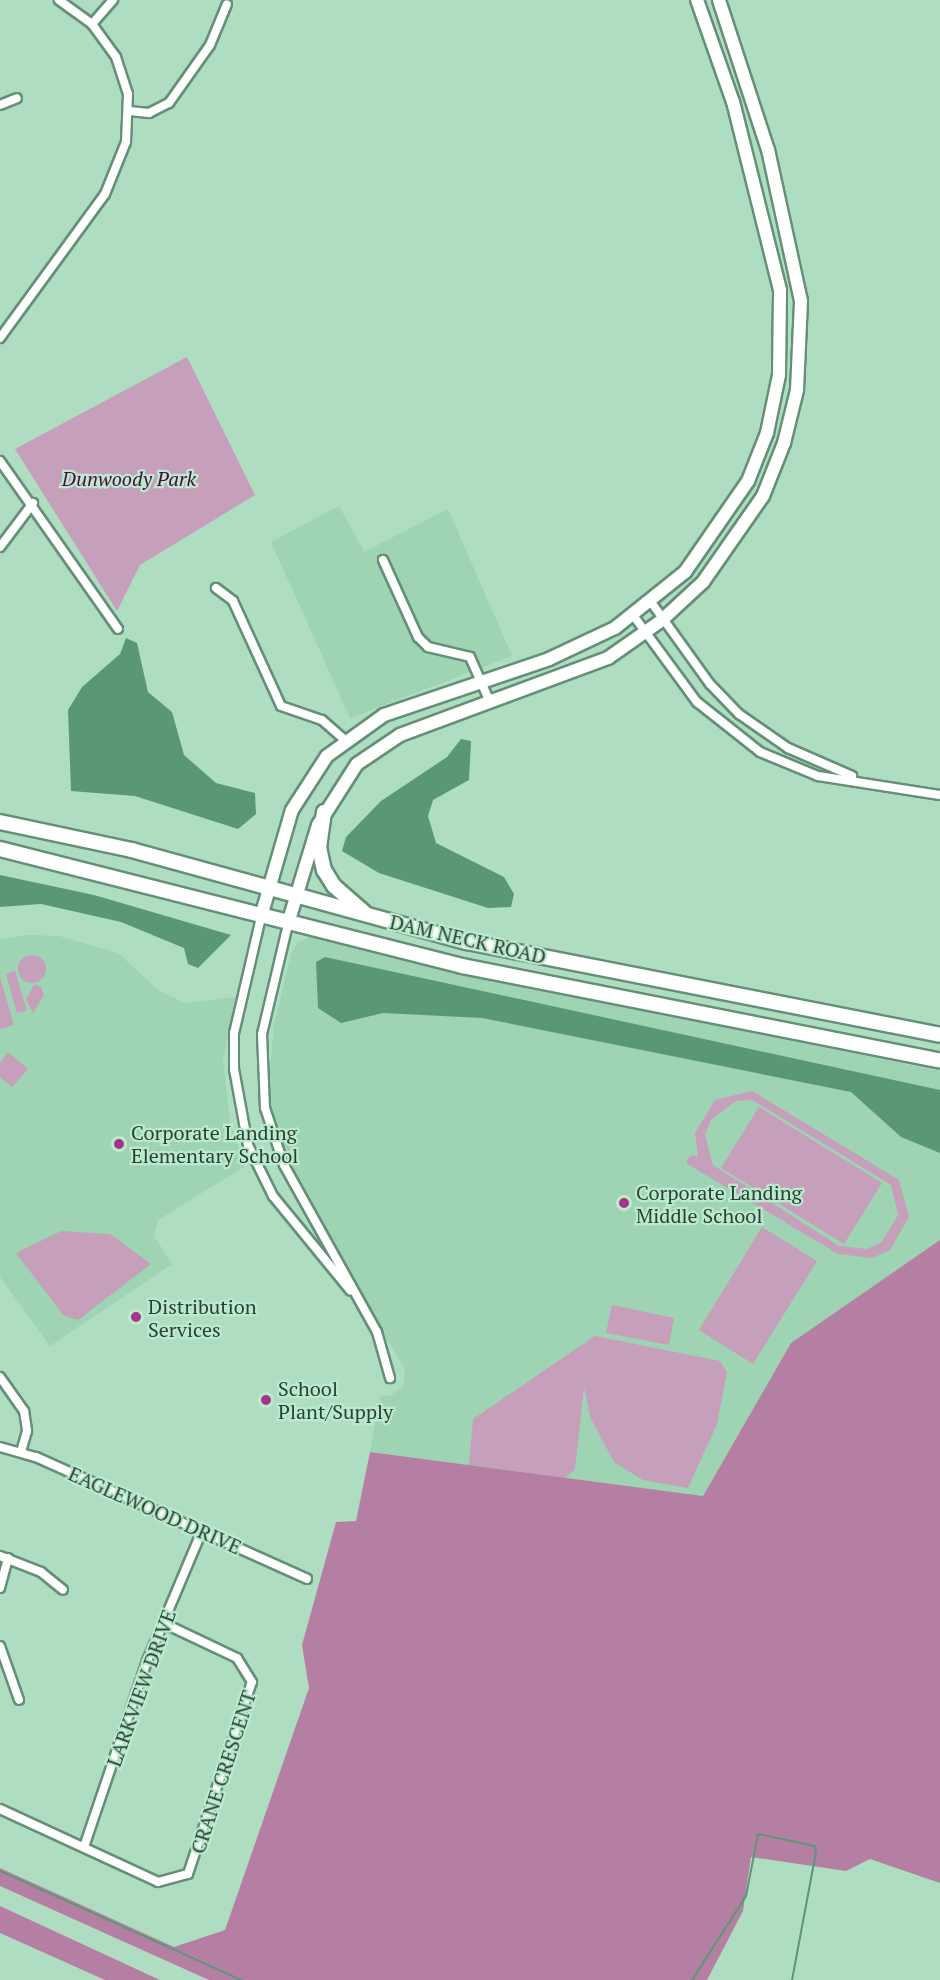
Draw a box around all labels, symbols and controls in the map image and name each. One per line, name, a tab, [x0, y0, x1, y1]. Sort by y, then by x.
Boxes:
park label: Dunwoody Park	[62, 466, 196, 490]
street label: DAM NECK ROAD	[388, 909, 548, 969]
place label: Corporate Landing Elementary School	[131, 1120, 298, 1167]
marker: Corporate Landing Elementary School	[112, 1137, 126, 1151]
place label: Corporate Landing Middle School	[636, 1180, 802, 1227]
marker: Corporate Landing Middle School	[617, 1196, 631, 1210]
place label: Distribution Services	[148, 1294, 257, 1341]
marker: Distribution Services	[129, 1310, 143, 1324]
place label: School Plant/Supply	[278, 1376, 393, 1423]
marker: School Plant/Supply	[259, 1393, 273, 1407]
street label: EAGLEWOOD DRIVE	[65, 1461, 245, 1559]
street label: LARKVIEW DRIVE	[101, 1606, 181, 1770]
street label: CRANE CRESCENT	[185, 1687, 261, 1857]

